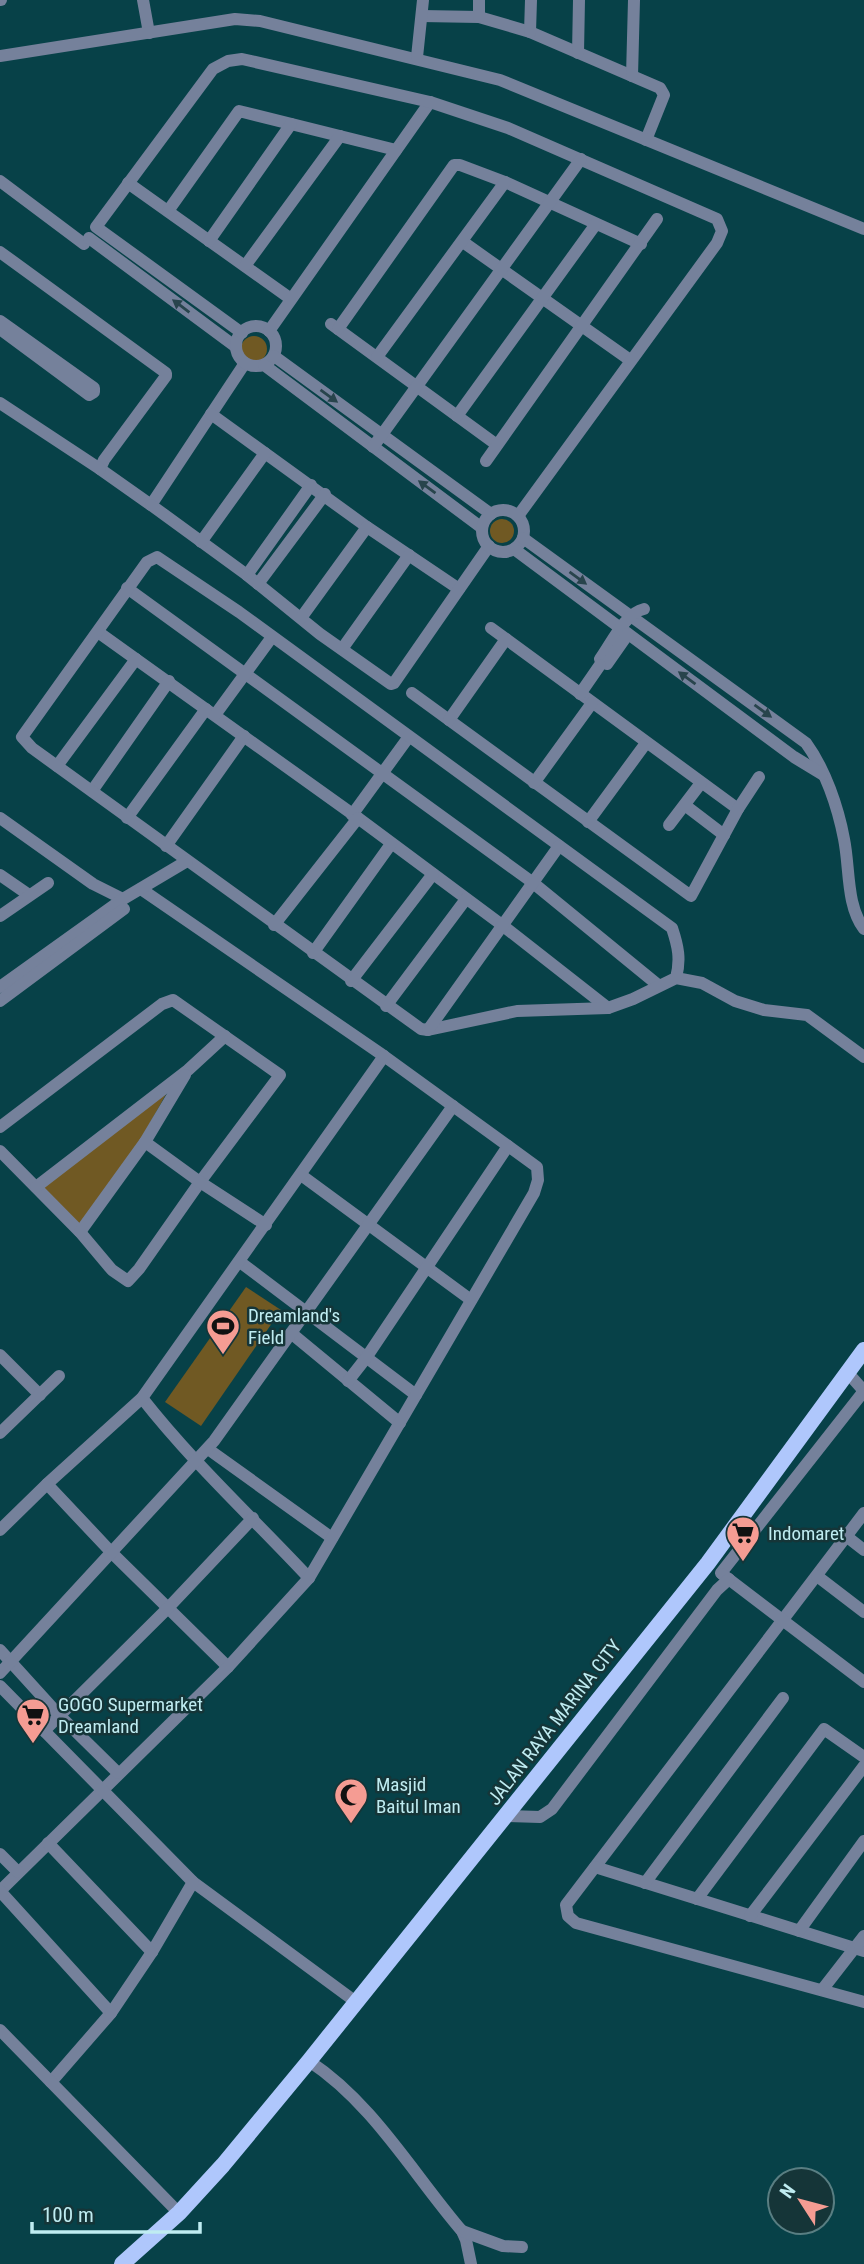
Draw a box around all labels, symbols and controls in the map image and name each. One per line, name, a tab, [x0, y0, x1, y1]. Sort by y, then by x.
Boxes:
one-way arrow	[173, 299, 191, 314]
one-way arrow	[320, 388, 338, 402]
one-way arrow	[418, 480, 436, 494]
one-way arrow	[569, 571, 587, 585]
one-way arrow	[678, 671, 696, 685]
one-way arrow	[754, 704, 772, 718]
place label: Dreamland's Field	[248, 1304, 340, 1349]
sports icon: Dreamland's Field	[204, 1307, 242, 1356]
supermarket icon: Indomaret	[724, 1514, 762, 1563]
place label: Indomaret	[768, 1522, 844, 1545]
street label: JALAN RAYA MARINA CITY	[483, 1635, 626, 1810]
place label: GOGO Supermarket Dreamland	[58, 1693, 203, 1738]
supermarket icon: GOGO Supermarket Dreamland	[14, 1696, 52, 1745]
place label: Masjid Baitul Iman	[376, 1773, 461, 1818]
mosque icon: Masjid Baitul Iman	[332, 1776, 370, 1825]
north arrow	[766, 2166, 836, 2236]
text: N	[775, 2180, 800, 2203]
scale bar	[32, 2190, 200, 2234]
text: 100 m	[42, 2203, 94, 2227]

